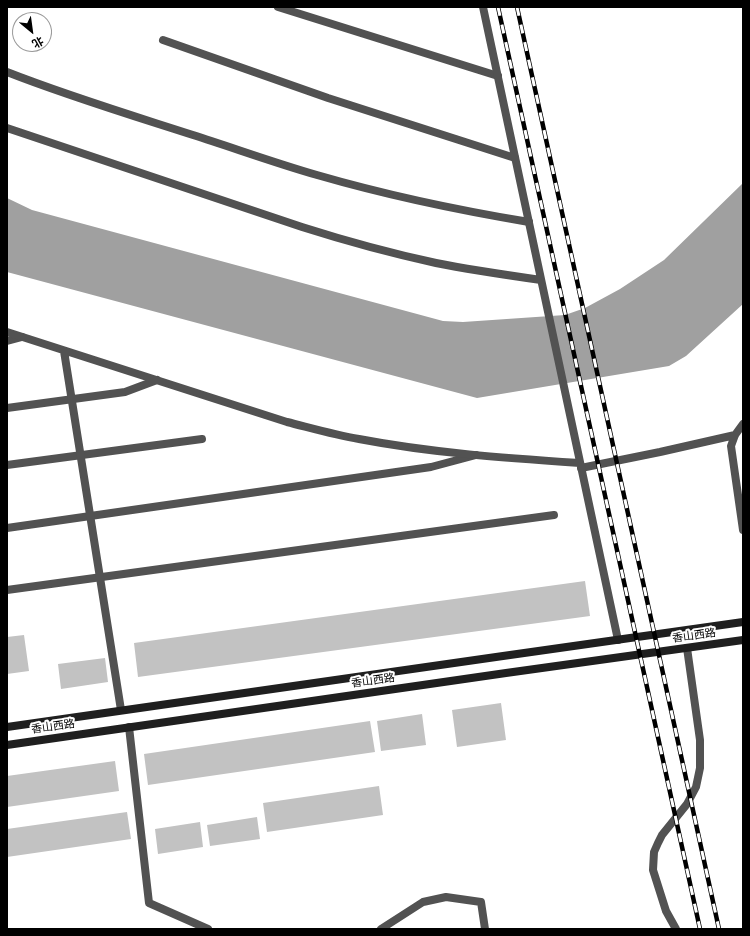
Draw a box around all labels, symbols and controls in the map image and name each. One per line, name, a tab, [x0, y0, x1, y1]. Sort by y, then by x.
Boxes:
north arrow	[12, 12, 52, 52]
text: 北	[30, 34, 46, 50]
street label: 香山西路	[671, 626, 717, 646]
street label: 香山西路	[350, 671, 396, 691]
street label: 香山西路	[30, 717, 76, 737]

